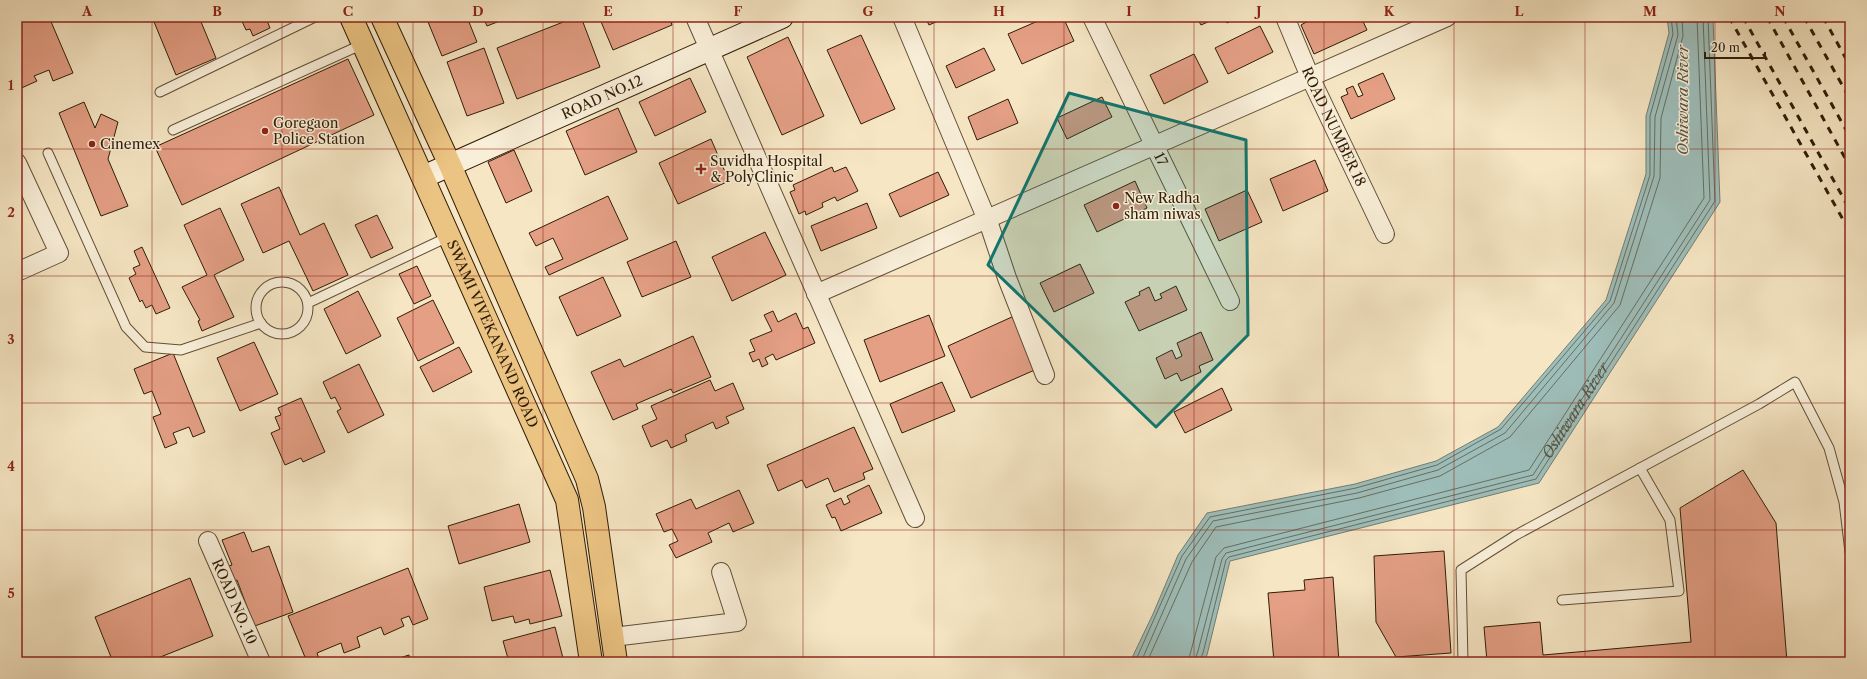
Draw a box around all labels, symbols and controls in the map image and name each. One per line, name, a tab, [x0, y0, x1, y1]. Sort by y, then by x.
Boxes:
text: A	[81, 3, 93, 19]
text: B	[212, 3, 222, 19]
text: C	[343, 3, 353, 19]
text: D	[472, 3, 484, 19]
text: E	[603, 3, 613, 19]
text: F	[734, 3, 743, 19]
text: G	[862, 3, 874, 19]
text: H	[993, 3, 1005, 19]
text: I	[1126, 3, 1132, 19]
text: J	[1254, 3, 1262, 19]
text: K	[1384, 3, 1395, 19]
text: L	[1515, 3, 1524, 19]
text: M	[1643, 3, 1657, 19]
text: N	[1774, 3, 1786, 19]
scale bar	[1705, 34, 1765, 60]
text: 20 m	[1711, 40, 1740, 55]
water label: Oshiwara River	[1673, 44, 1692, 155]
street label: ROAD NUMBER 18	[1298, 64, 1370, 189]
street label: ROAD NO.12	[559, 71, 645, 123]
text: 1	[8, 77, 14, 93]
place label: Goregaon Police Station	[273, 114, 365, 148]
marker: Goregaon Police Station	[260, 126, 270, 136]
place label: Cinemex	[100, 135, 161, 153]
marker: Cinemex	[87, 139, 97, 149]
street label: 17	[1150, 149, 1172, 169]
place label: Suvidha Hospital & PolyClinic	[710, 152, 823, 186]
marker: Suvidha Hospital & PolyClinic	[695, 163, 707, 175]
place label: New Radha sham niwas	[1124, 189, 1201, 223]
marker: New Radha sham niwas	[1111, 201, 1121, 211]
text: 2	[7, 204, 15, 220]
street label: SWAMI VIVEKANAND ROAD	[443, 237, 542, 430]
text: 3	[7, 331, 15, 347]
water label: Oshiwara River	[1537, 358, 1613, 462]
text: 4	[7, 458, 15, 474]
street label: ROAD NO. 10	[208, 556, 261, 647]
text: 5	[7, 585, 15, 601]

